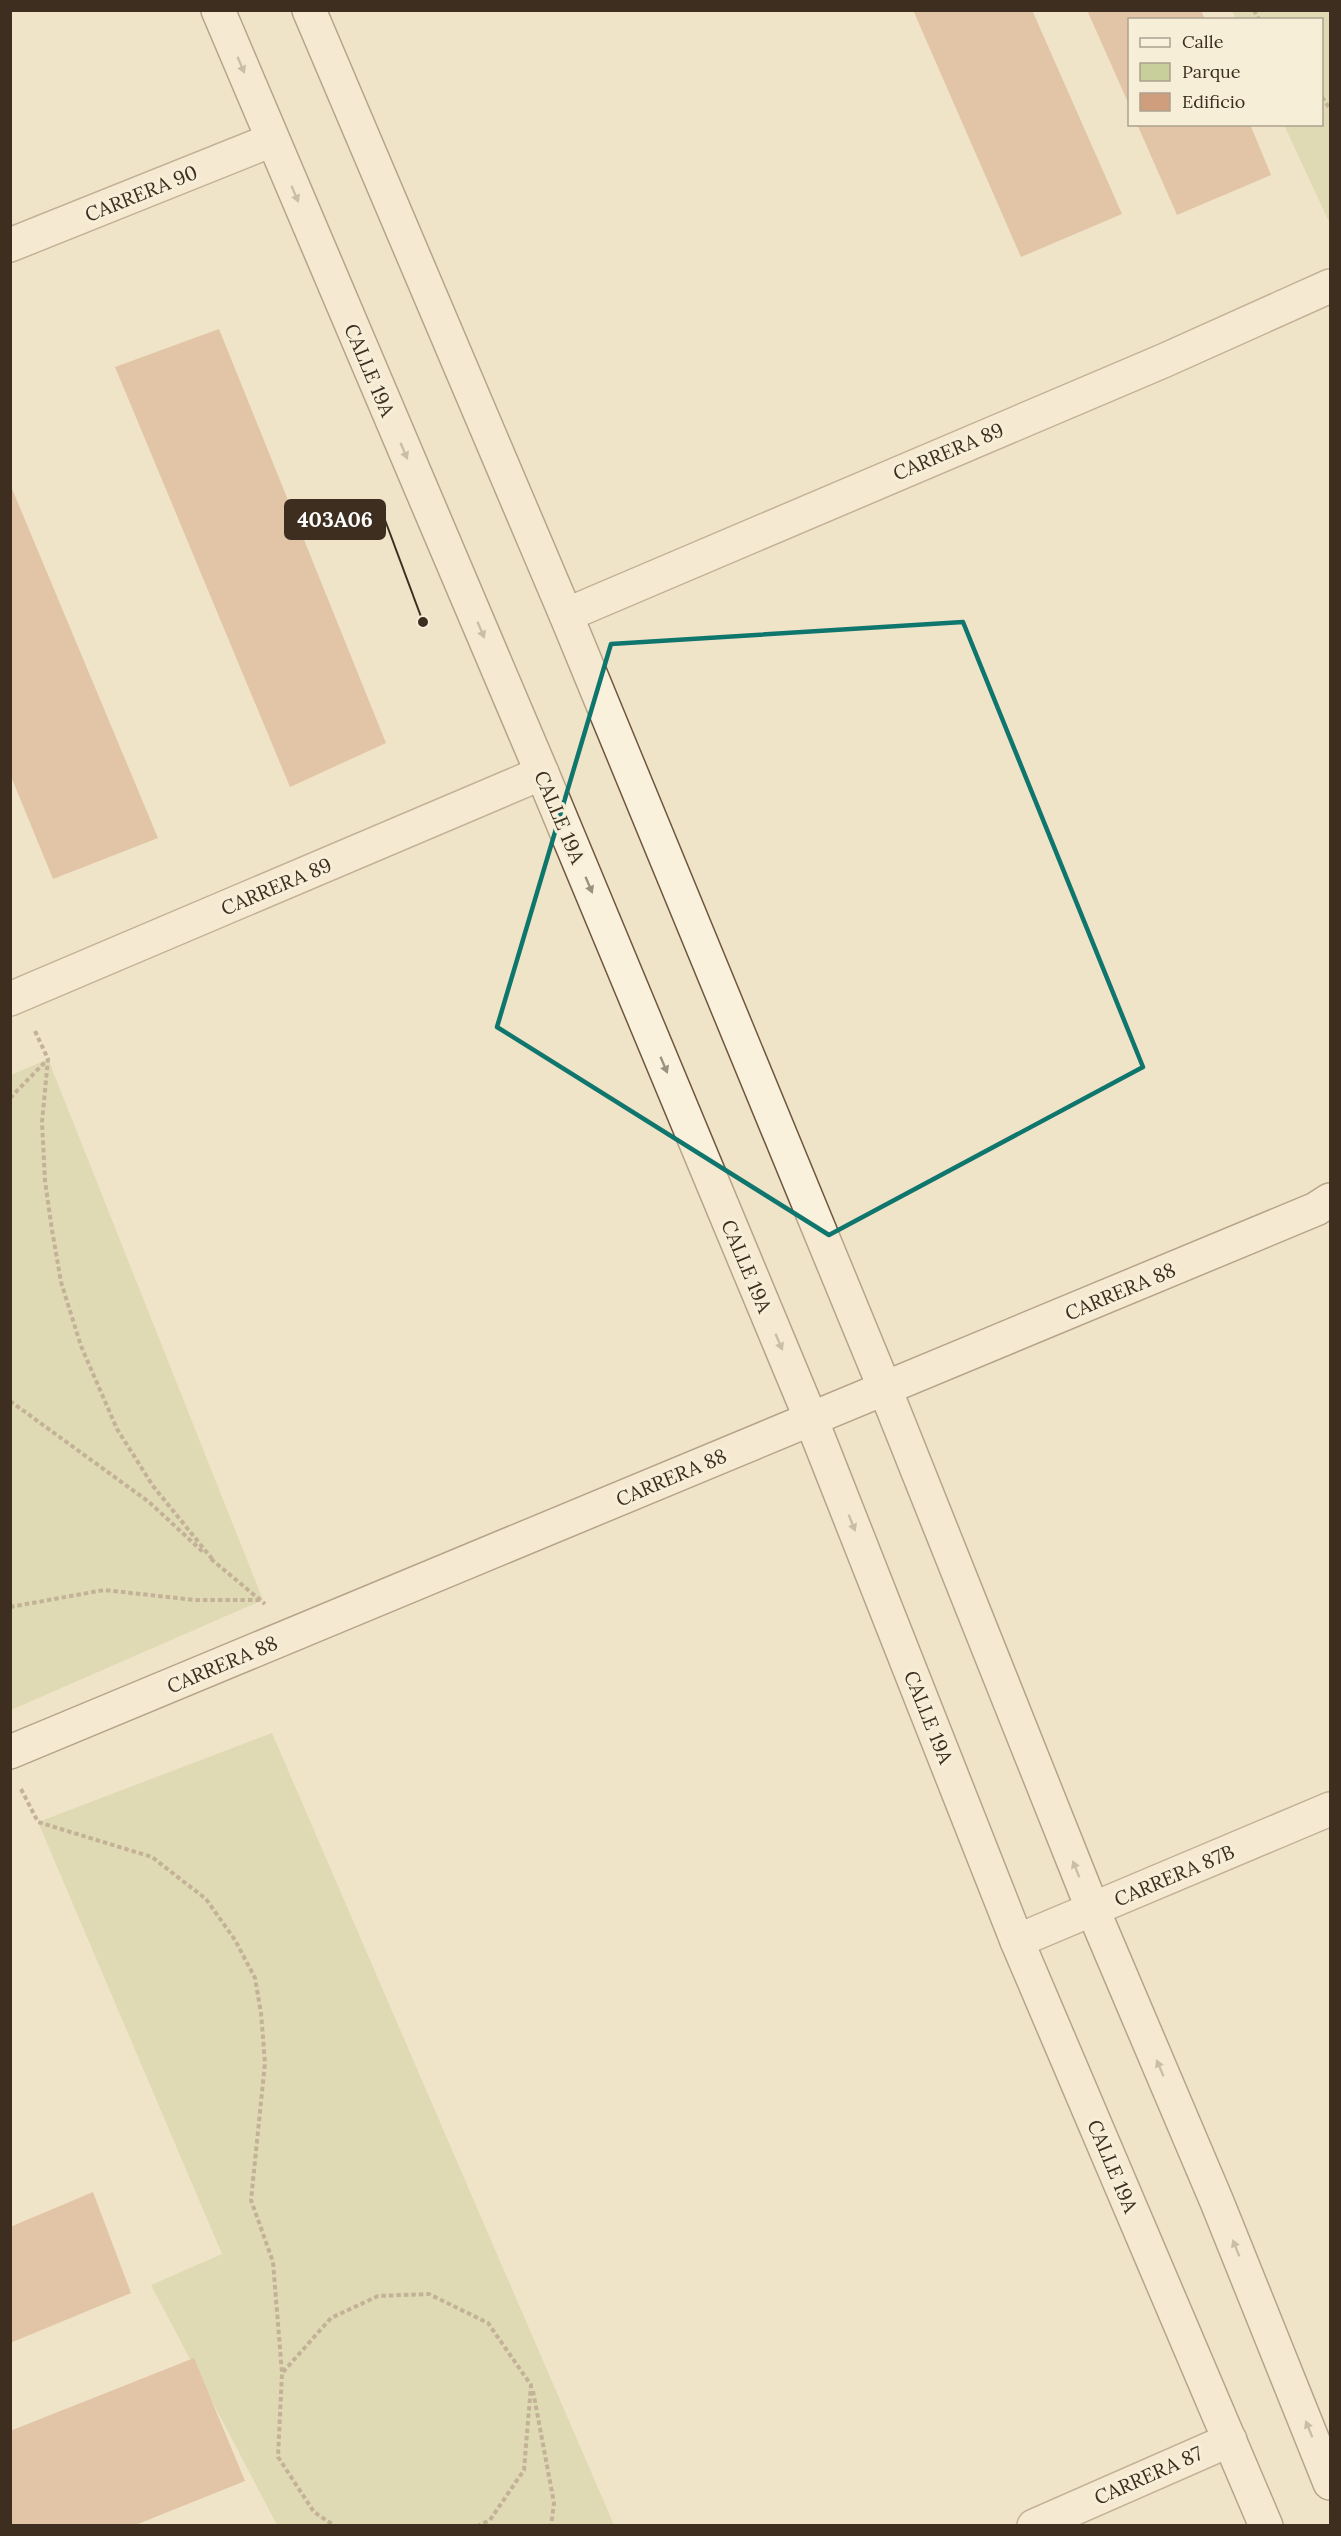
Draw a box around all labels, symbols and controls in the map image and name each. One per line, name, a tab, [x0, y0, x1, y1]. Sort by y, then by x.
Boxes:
legend	[1128, 18, 1323, 126]
text: Calle	[1182, 30, 1224, 53]
one-way arrow	[236, 56, 246, 74]
text: Parque	[1182, 60, 1241, 83]
text: Edificio	[1182, 90, 1245, 113]
street label: CARRERA 90	[81, 159, 201, 227]
one-way arrow	[290, 186, 300, 204]
street label: CALLE 19A	[339, 320, 401, 421]
street label: CARRERA 89	[889, 416, 1007, 486]
one-way arrow	[400, 442, 410, 460]
callout: 403A06	[285, 500, 385, 539]
text: 403A06	[297, 506, 373, 533]
one-way arrow	[476, 622, 486, 640]
street label: CALLE 19A	[529, 767, 591, 868]
street label: CARRERA 89	[217, 851, 335, 921]
one-way arrow	[584, 877, 593, 894]
one-way arrow	[659, 1057, 669, 1075]
street label: CALLE 19A	[716, 1216, 778, 1317]
street label: CARRERA 88	[1061, 1257, 1179, 1325]
one-way arrow	[774, 1334, 784, 1352]
street label: CARRERA 88	[612, 1443, 730, 1511]
one-way arrow	[848, 1514, 857, 1532]
street label: CARRERA 88	[163, 1630, 281, 1698]
street label: CALLE 19A	[899, 1667, 959, 1768]
street label: CARRERA 87B	[1110, 1838, 1238, 1912]
one-way arrow	[1071, 1860, 1080, 1878]
one-way arrow	[1155, 2059, 1164, 2077]
street label: CALLE 19A	[1082, 2116, 1144, 2217]
one-way arrow	[1231, 2238, 1241, 2256]
one-way arrow	[1304, 2419, 1314, 2437]
street label: CARRERA 87	[1090, 2440, 1206, 2510]

